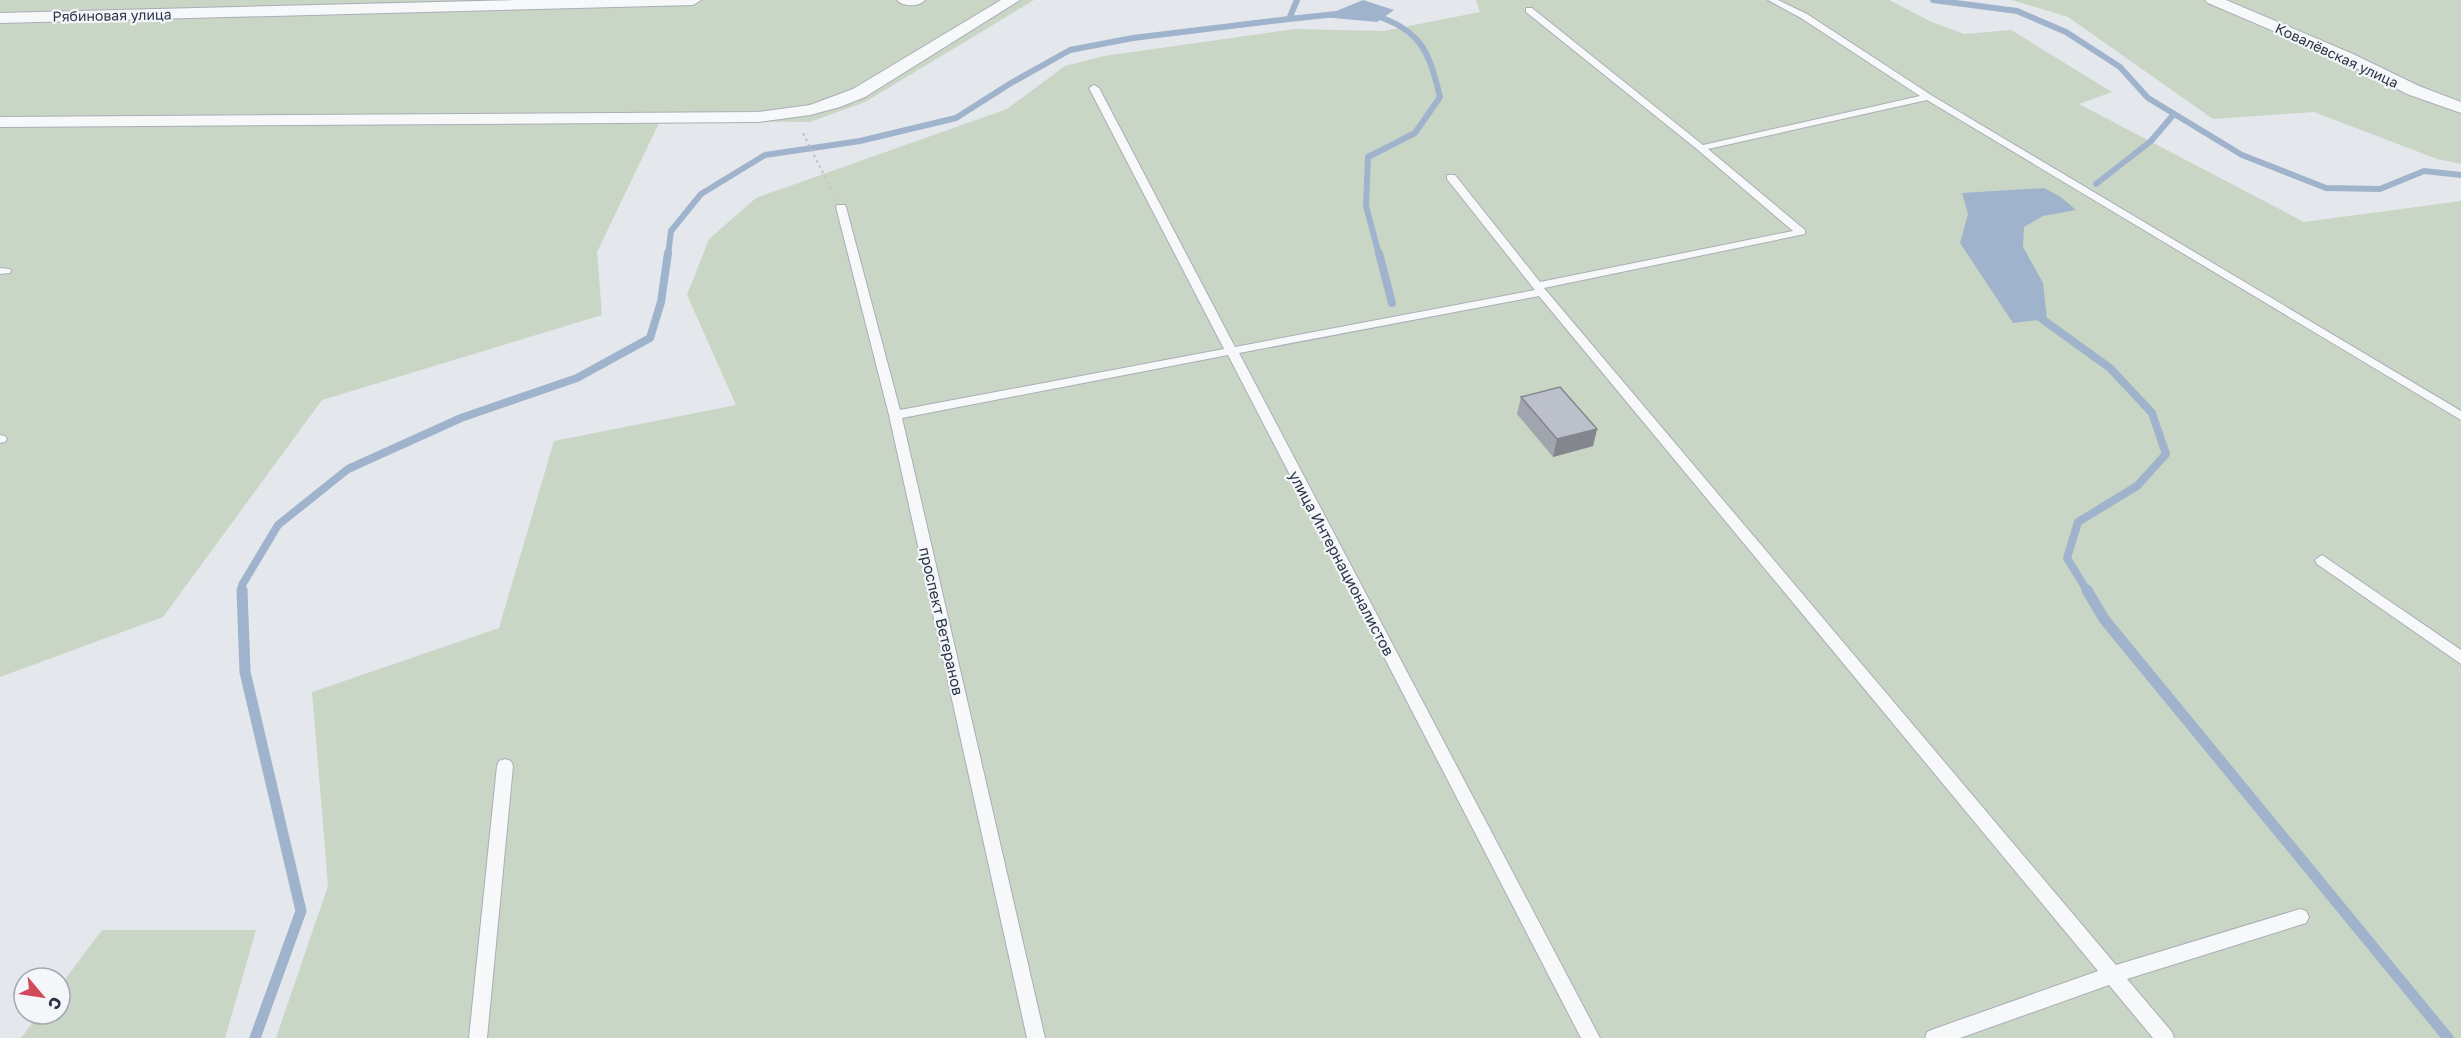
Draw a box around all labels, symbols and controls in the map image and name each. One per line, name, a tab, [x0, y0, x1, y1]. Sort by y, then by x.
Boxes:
street label: Рябиновая улица	[52, 5, 172, 25]
street label: Ковалёвская улица	[2273, 19, 2401, 91]
street label: улица Интернационалистов	[1285, 467, 1399, 659]
street label: проспект Ветеранов	[916, 545, 968, 697]
north arrow	[12, 966, 72, 1026]
text: С	[44, 993, 67, 1013]

